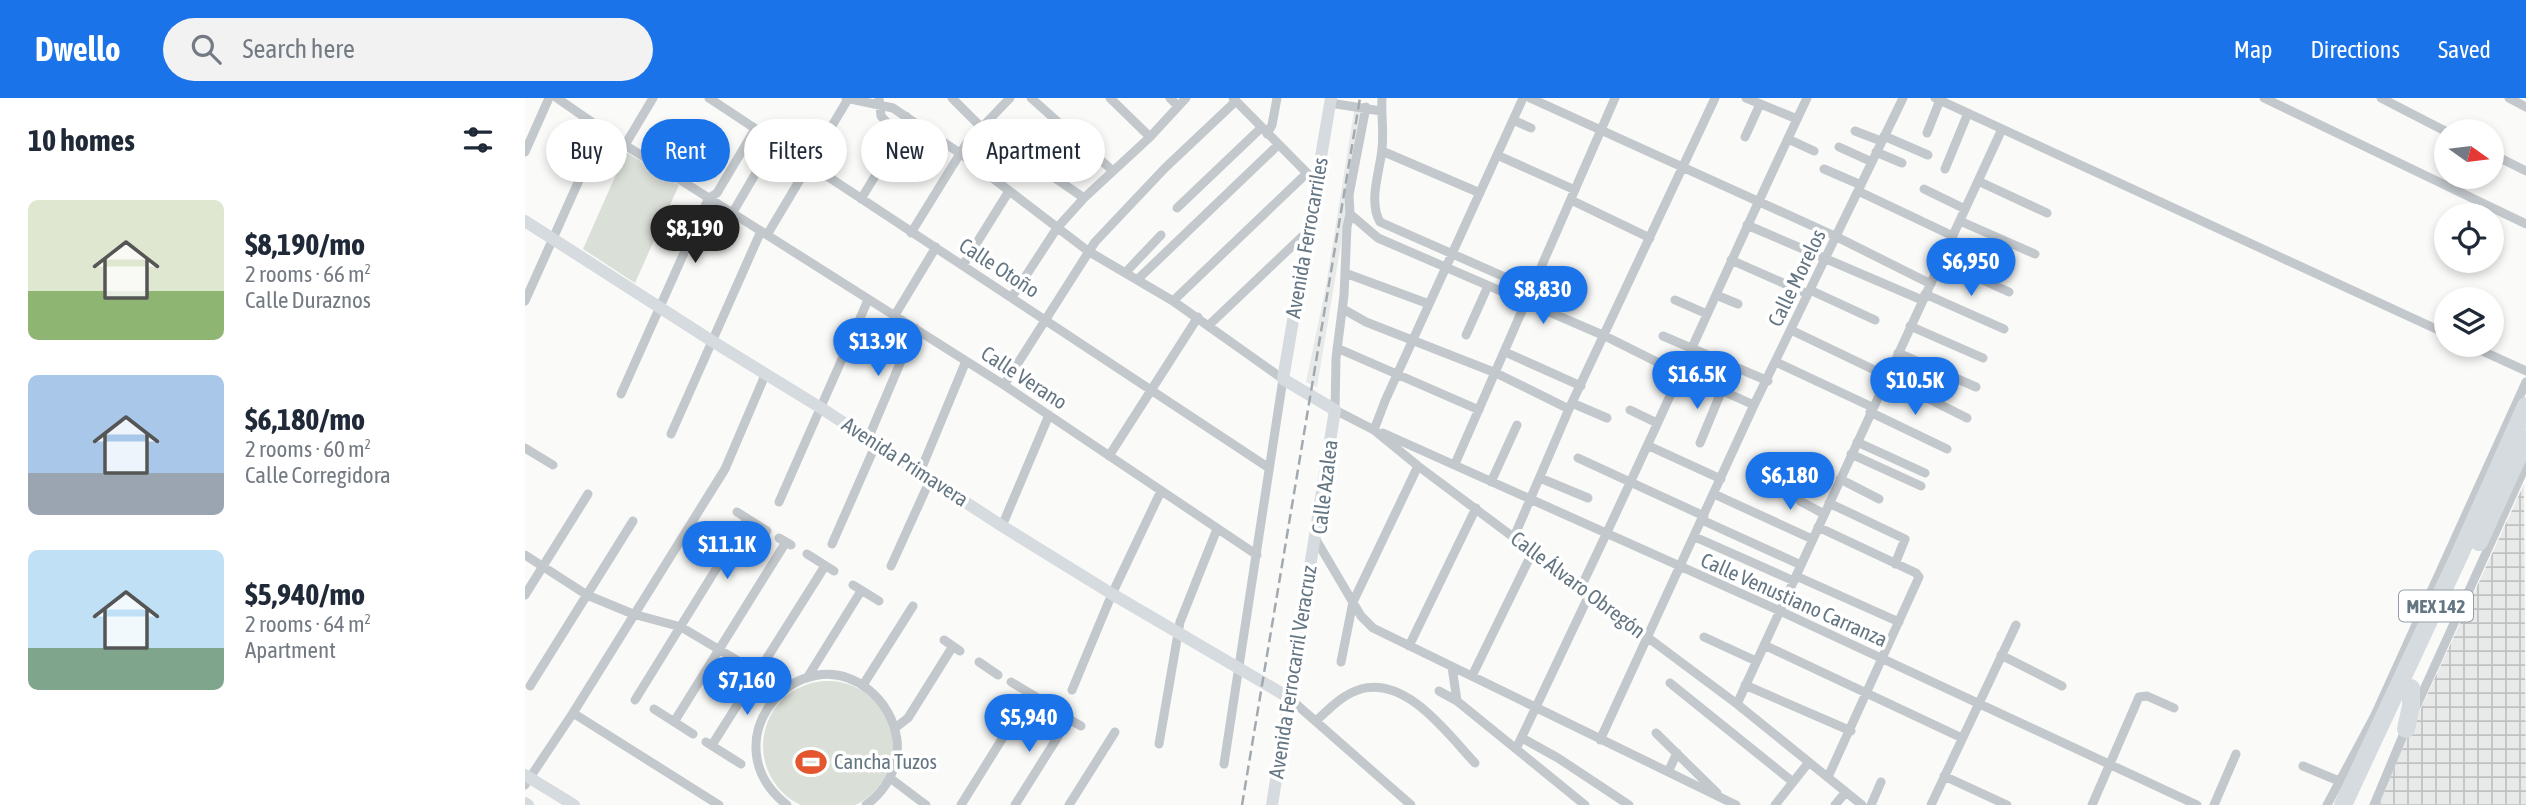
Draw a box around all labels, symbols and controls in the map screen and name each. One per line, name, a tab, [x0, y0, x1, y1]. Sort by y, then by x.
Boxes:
search box	[163, 18, 653, 81]
text: Dwello	[35, 30, 121, 68]
icon: search	[187, 30, 225, 68]
text: Search here	[243, 34, 355, 64]
text: Map	[2234, 36, 2272, 63]
text: Directions	[2310, 36, 2400, 63]
text: Saved	[2438, 36, 2491, 63]
chip: Buy	[546, 119, 627, 182]
chip: Rent	[641, 119, 730, 182]
chip: Filters	[744, 119, 847, 182]
chip: New	[861, 119, 948, 182]
chip: Apartment	[962, 119, 1105, 182]
north arrow	[2434, 119, 2504, 189]
map controls	[2434, 119, 2504, 357]
icon: filters	[459, 121, 497, 159]
text: 10 homes	[28, 123, 135, 157]
street label: Avenida Ferrocarriles	[1280, 156, 1332, 320]
button: locate	[2434, 203, 2504, 273]
pin: $8,190	[638, 206, 752, 265]
text: $8,190	[667, 215, 724, 241]
street label: Calle Morelos	[1762, 225, 1830, 330]
text: $8,190/mo	[245, 227, 365, 261]
icon: home	[84, 228, 168, 312]
street label: Calle Otoño	[955, 232, 1044, 302]
pin: $6,950	[1914, 238, 2028, 298]
text: $6,950	[1943, 248, 2000, 274]
text: 2 rooms · 66 m²	[245, 261, 371, 287]
pin: $8,830	[1486, 266, 1600, 326]
text: $8,830	[1515, 276, 1572, 302]
text: Calle Duraznos	[245, 287, 371, 313]
button: layers	[2434, 287, 2504, 357]
pin: $13.9K	[821, 318, 935, 378]
text: $13.9K	[849, 328, 907, 354]
street label: Calle Verano	[977, 341, 1072, 414]
pin: $16.5K	[1640, 352, 1754, 411]
pin: $10.5K	[1858, 358, 1972, 417]
text: $16.5K	[1668, 361, 1726, 387]
text: $10.5K	[1886, 367, 1944, 393]
text: $6,180/mo	[245, 402, 365, 436]
icon: home	[84, 403, 168, 487]
street label: Avenida Primavera	[838, 411, 973, 511]
text: 2 rooms · 60 m²	[245, 436, 371, 462]
street label: Calle Azalea	[1306, 438, 1342, 535]
pin: $6,180	[1733, 452, 1847, 512]
text: Calle Corregidora	[245, 462, 391, 488]
text: $6,180	[1762, 462, 1819, 488]
pin: $11.1K	[670, 522, 784, 581]
street label: Calle Álvaro Obregón	[1507, 526, 1650, 643]
text: $11.1K	[698, 531, 756, 557]
street label: Calle Venustiano Carranza	[1697, 547, 1891, 651]
street label: Avenida Ferrocarril Veracruz	[1263, 563, 1321, 780]
text: $5,940/mo	[245, 577, 365, 611]
icon: home	[84, 578, 168, 662]
road number: MEX 142	[2399, 590, 2473, 622]
text: 2 rooms · 64 m²	[245, 611, 371, 637]
text: Apartment	[245, 637, 336, 663]
pin: $7,160	[690, 658, 804, 717]
text: $7,160	[719, 667, 776, 693]
pin: $5,940	[972, 694, 1086, 754]
text: $5,940	[1001, 704, 1058, 730]
sports icon: Cancha Tuzos	[794, 745, 828, 779]
place label: Cancha Tuzos	[834, 749, 937, 773]

